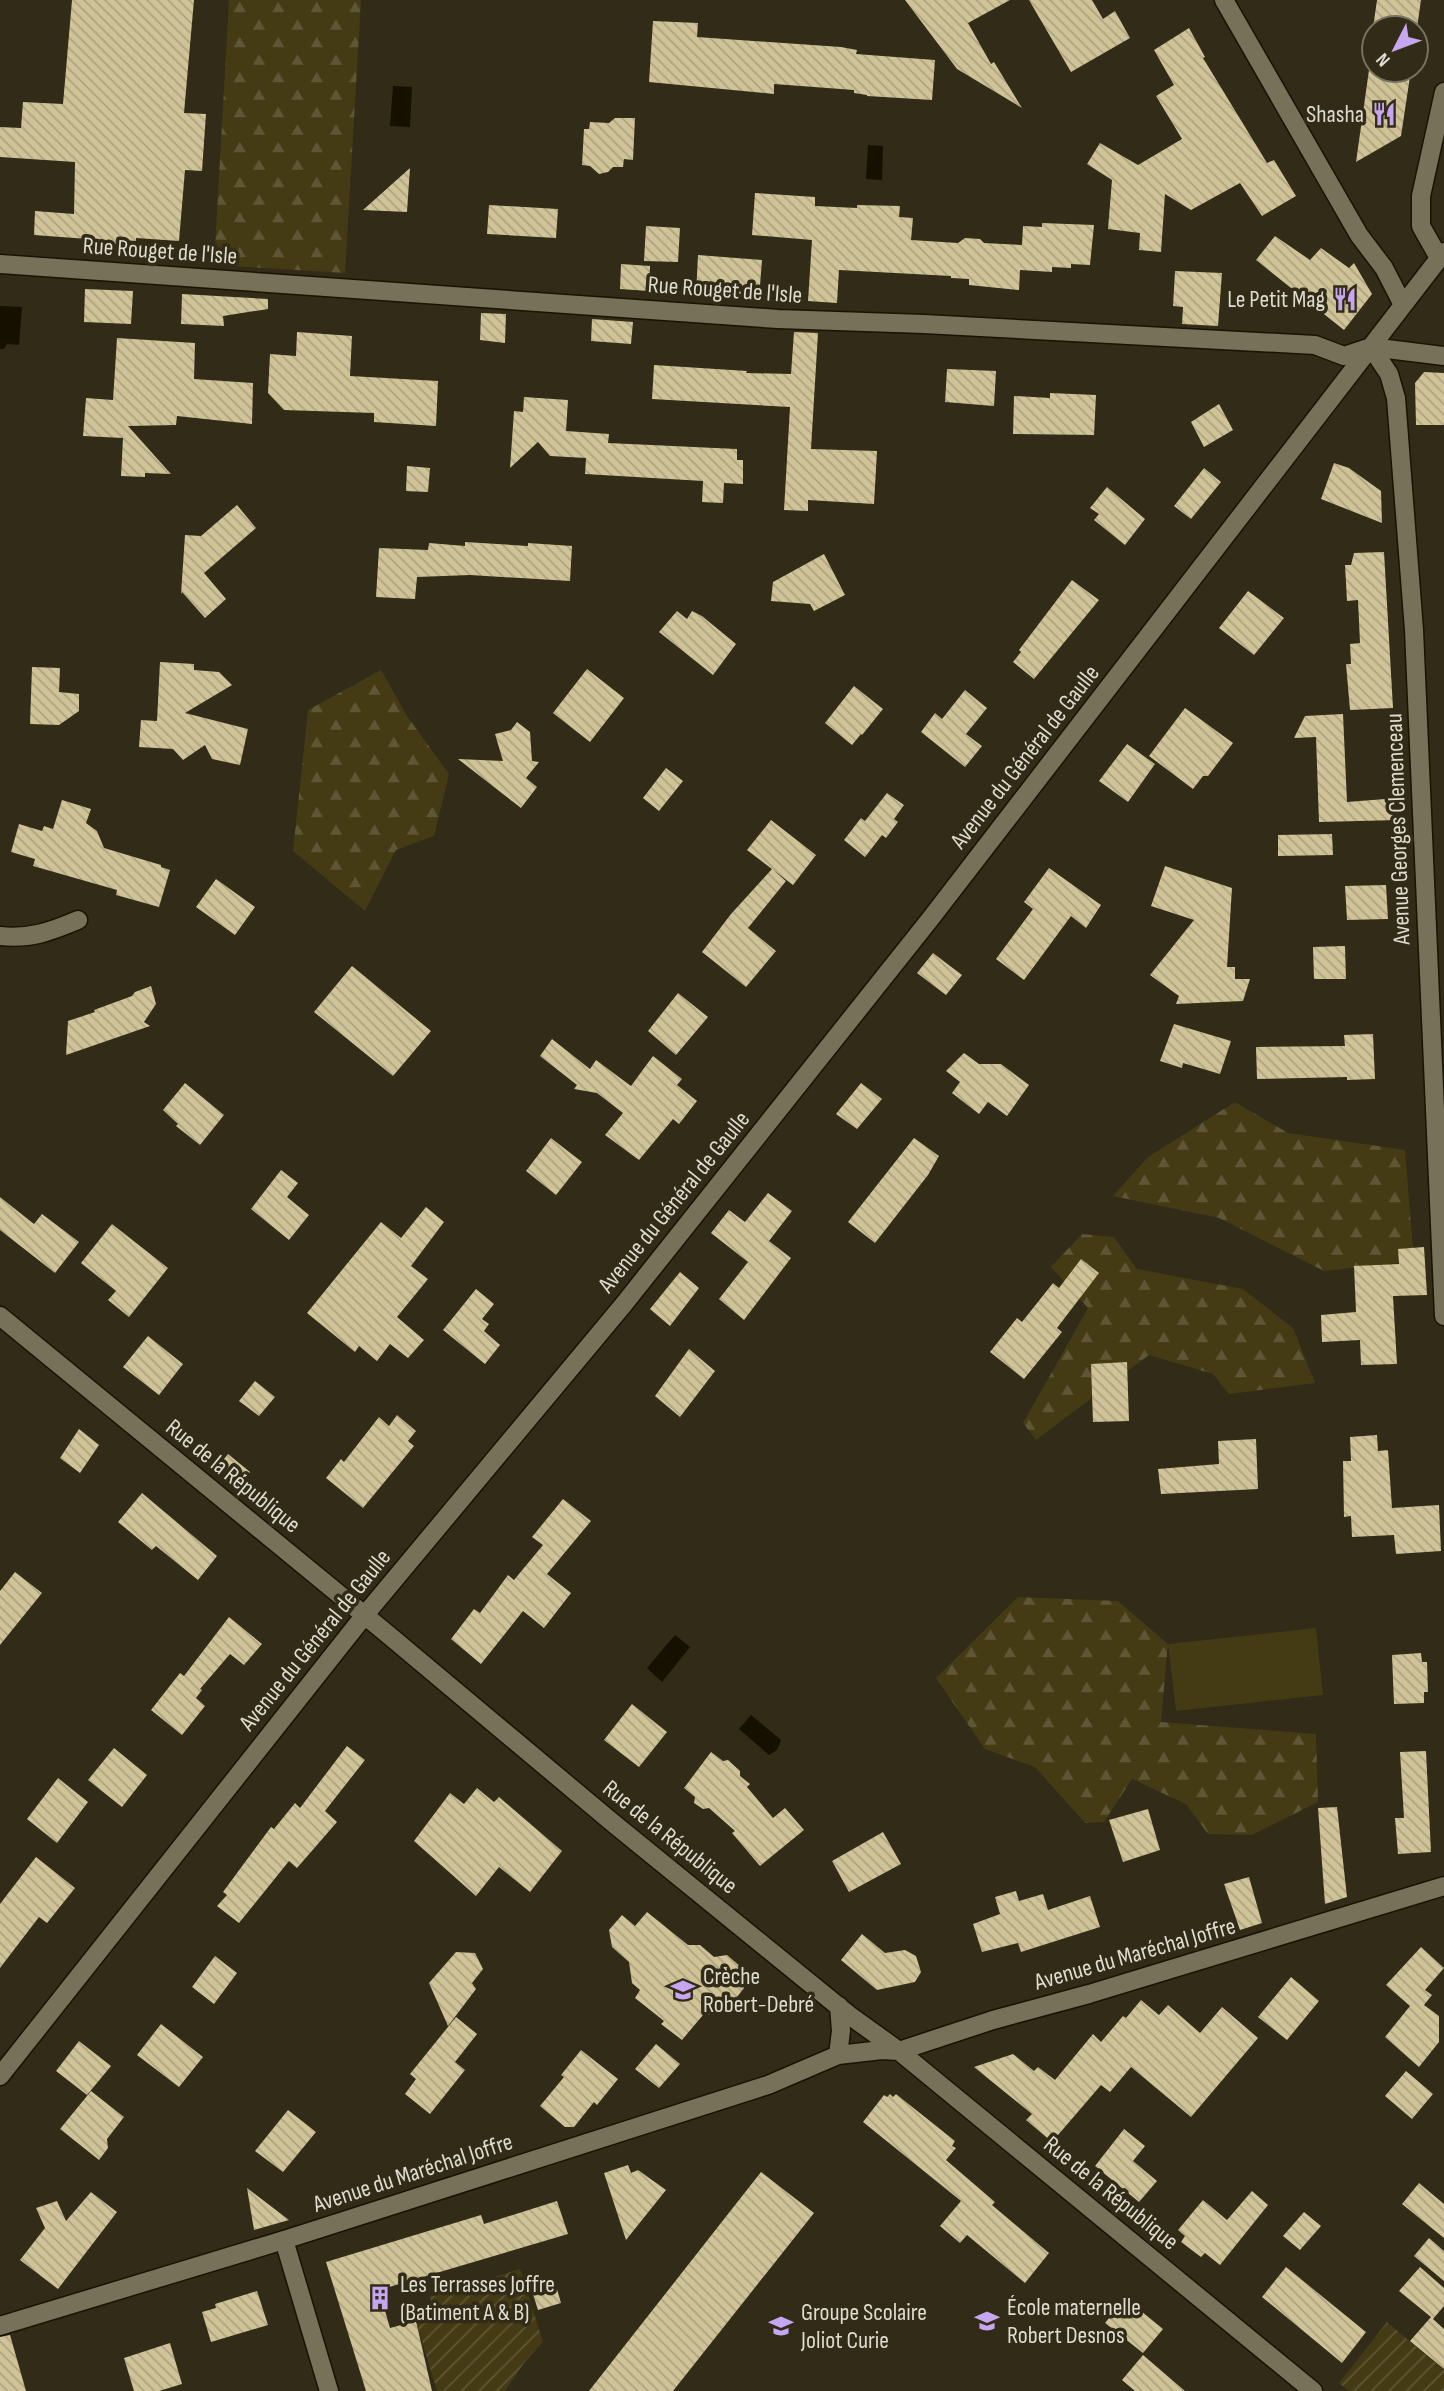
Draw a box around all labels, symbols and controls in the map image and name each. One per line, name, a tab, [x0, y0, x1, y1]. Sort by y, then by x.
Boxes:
north arrow	[1360, 14, 1430, 84]
text: N	[1372, 48, 1395, 71]
place label: Shasha	[1306, 100, 1364, 129]
restaurant icon: Shasha	[1370, 100, 1398, 128]
street label: Rue Rouget de l'Isle	[82, 231, 238, 271]
street label: Rue Rouget de l'Isle	[647, 270, 803, 310]
place label: Le Petit Mag	[1227, 285, 1325, 314]
restaurant icon: Le Petit Mag	[1331, 285, 1359, 313]
street label: Avenue du Général de Gaulle	[944, 659, 1106, 855]
street label: Avenue Georges Clemenceau	[1379, 713, 1417, 946]
street label: Avenue du Général de Gaulle	[591, 1105, 756, 1299]
street label: Rue de la République	[160, 1413, 306, 1539]
street label: Avenue du Général de Gaulle	[232, 1543, 397, 1737]
street label: Rue de la République	[597, 1774, 743, 1900]
street label: Avenue du Maréchal Joffre	[1030, 1911, 1239, 1997]
place label: Crèche Robert-Debré	[703, 1962, 814, 2019]
school or university icon: Crèche Robert-Debré	[669, 1976, 697, 2004]
street label: Avenue du Maréchal Joffre	[309, 2127, 516, 2219]
street label: Rue de la République	[1038, 2130, 1184, 2256]
place label: Les Terrasses Joffre (Batiment A & B)	[400, 2270, 555, 2327]
building icon: Les Terrasses Joffre (Batiment A & B)	[366, 2284, 394, 2312]
place label: École maternelle Robert Desnos	[1007, 2293, 1141, 2350]
place label: Groupe Scolaire Joliot Curie	[800, 2298, 927, 2355]
school or university icon: École maternelle Robert Desnos	[973, 2307, 1001, 2335]
school or university icon: Groupe Scolaire Joliot Curie	[767, 2312, 795, 2340]

